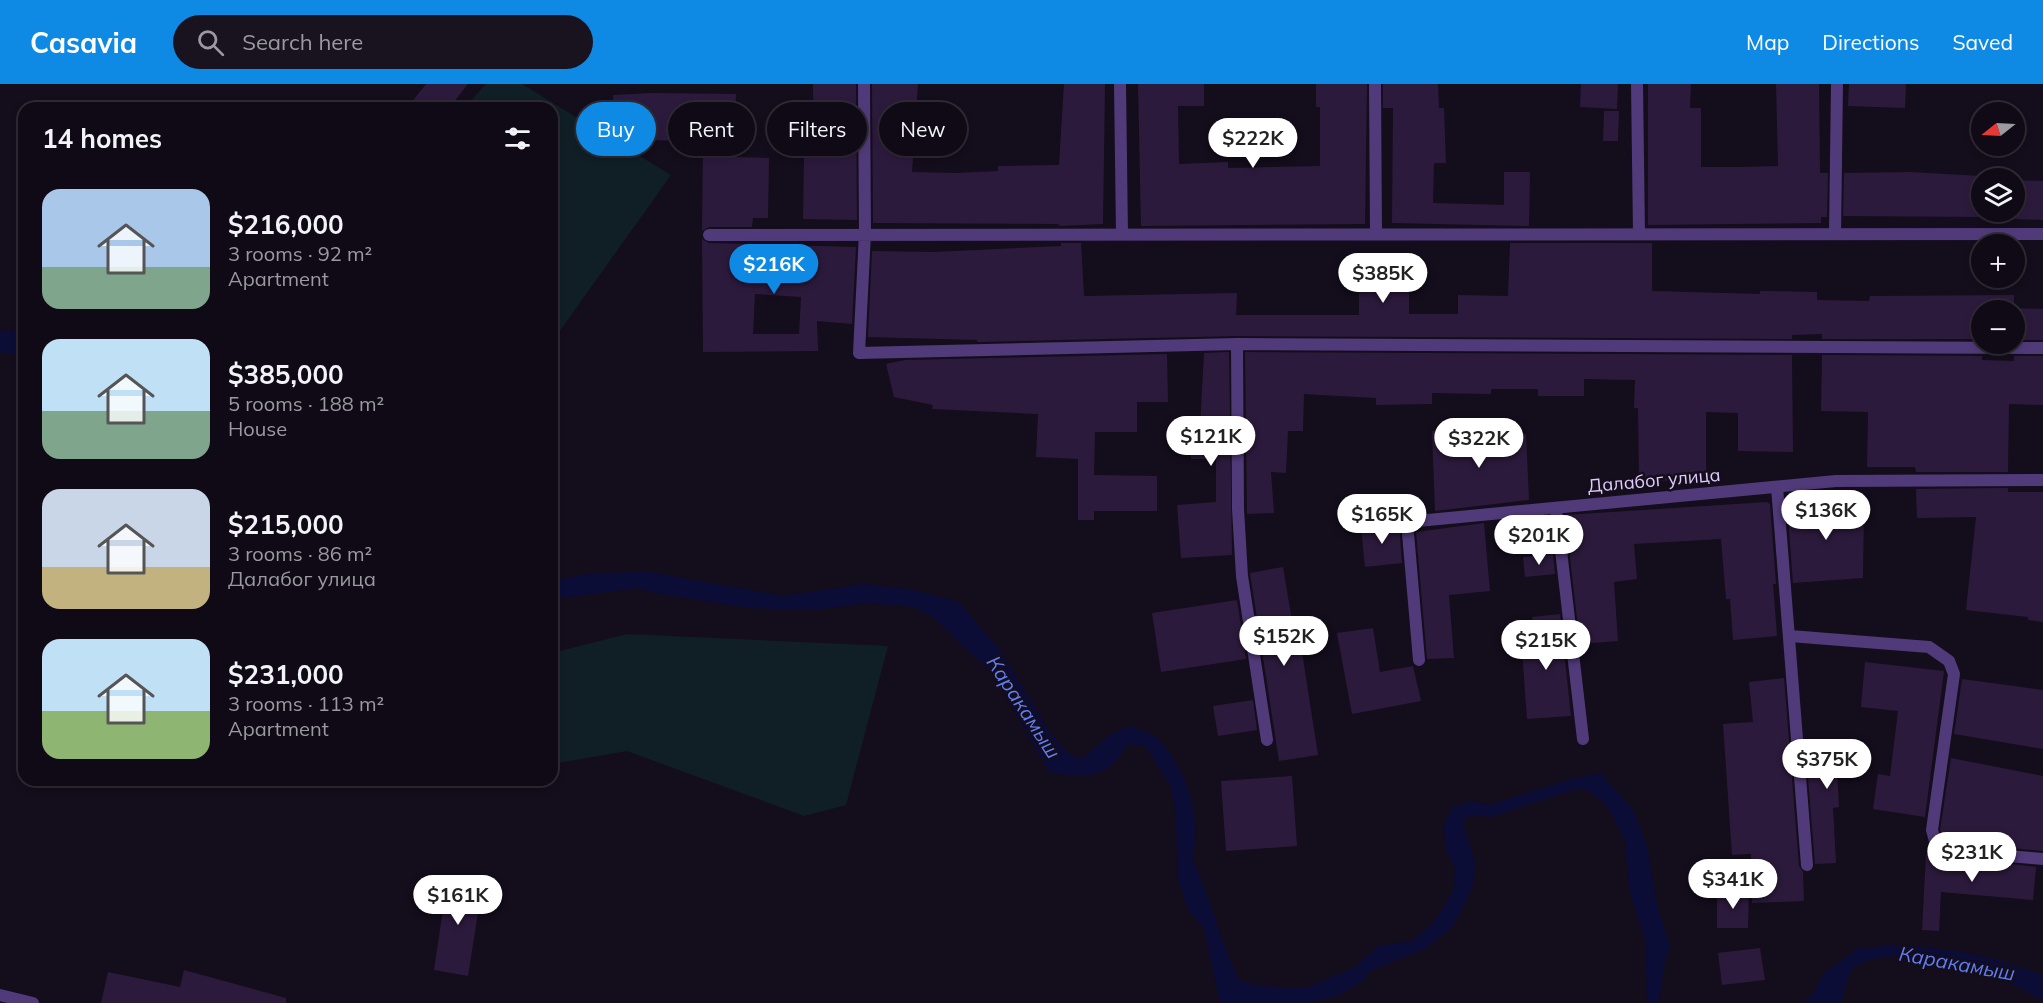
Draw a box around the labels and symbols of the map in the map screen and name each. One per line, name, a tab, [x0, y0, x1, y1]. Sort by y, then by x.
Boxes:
north arrow	[1971, 102, 2025, 156]
pin: $222K	[1211, 118, 1295, 169]
pin: $216K	[732, 244, 816, 295]
pin: $385K	[1341, 253, 1425, 304]
pin: $121K	[1169, 416, 1253, 467]
pin: $322K	[1437, 418, 1521, 469]
street label: Далабог улица	[1587, 463, 1721, 497]
pin: $136K	[1784, 490, 1868, 541]
pin: $165K	[1340, 494, 1424, 545]
pin: $201K	[1497, 515, 1581, 566]
pin: $152K	[1242, 616, 1326, 667]
pin: $215K	[1504, 620, 1588, 671]
water label: Каракамыш	[982, 651, 1066, 763]
pin: $375K	[1785, 739, 1869, 790]
pin: $231K	[1930, 832, 2014, 883]
pin: $341K	[1691, 859, 1775, 910]
pin: $161K	[416, 875, 500, 926]
water label: Каракамыш	[1897, 940, 2017, 986]

